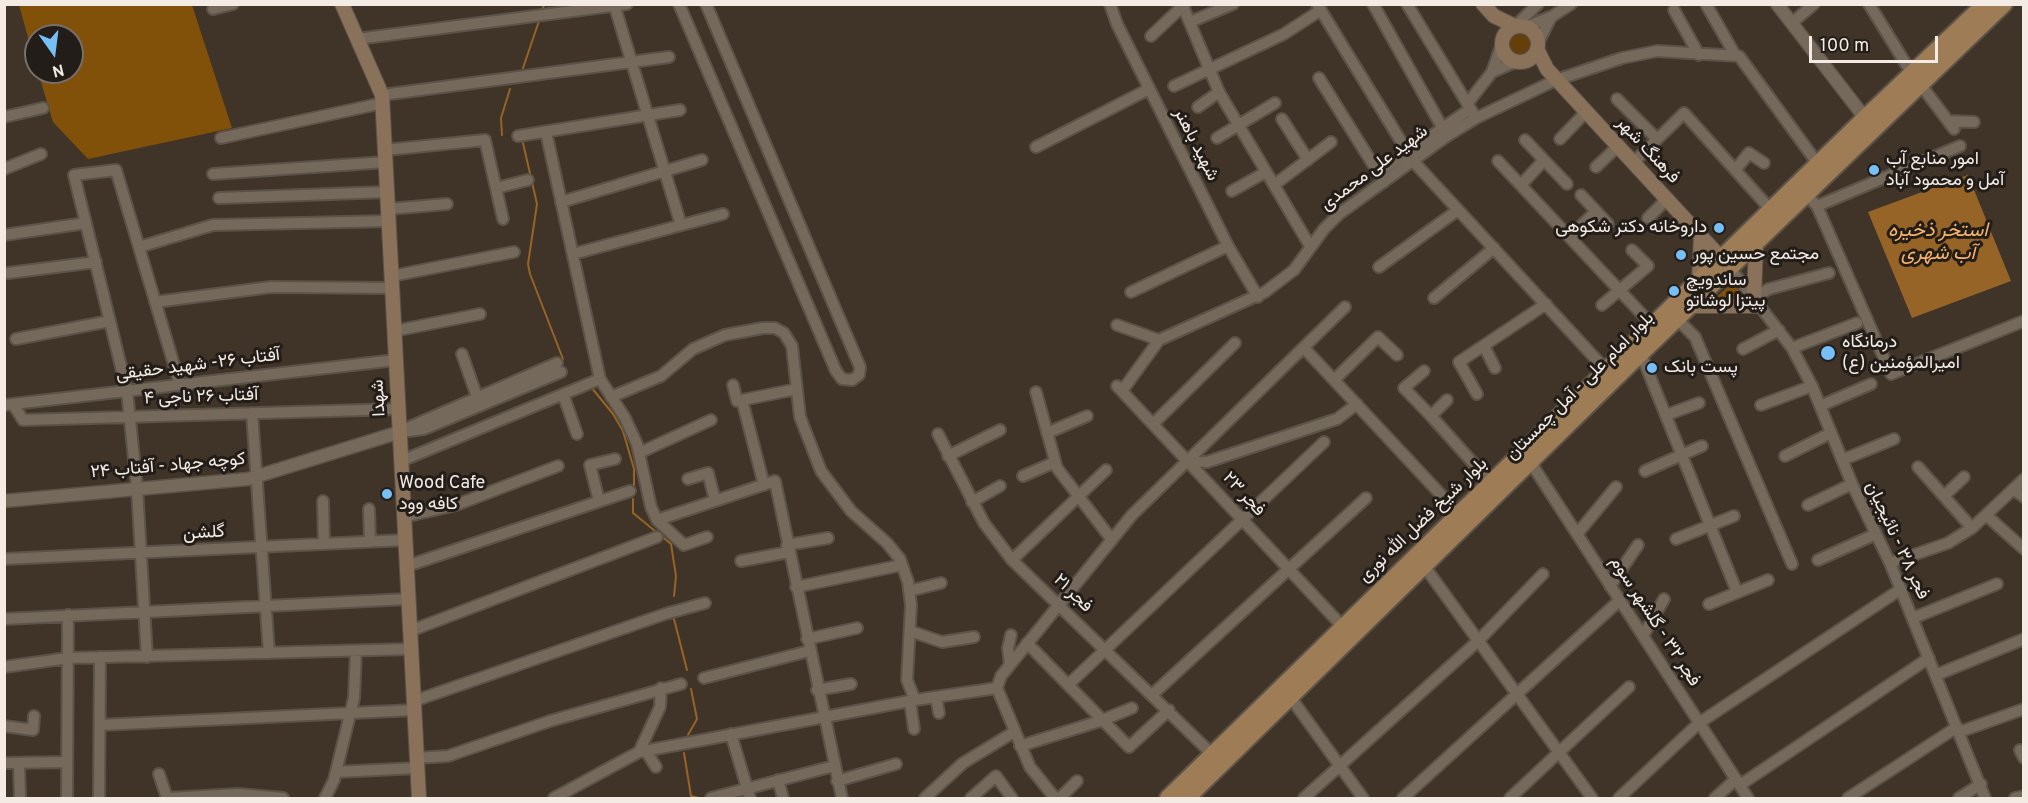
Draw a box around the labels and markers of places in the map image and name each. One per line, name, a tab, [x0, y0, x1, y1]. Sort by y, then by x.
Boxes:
place label: امور منابع آب آمل و محمود آباد	[1886, 149, 2004, 192]
marker: امور منابع آب آمل و محمود آباد	[1867, 163, 1881, 177]
place label: داروخانه دکتر شکوهی	[1555, 217, 1707, 239]
marker: داروخانه دکتر شکوهی	[1712, 221, 1726, 235]
place label: مجتمع حسین پور	[1693, 244, 1819, 266]
marker: مجتمع حسین پور	[1674, 248, 1688, 262]
place label: ساندویچ پیتزا لوشاتو	[1686, 270, 1765, 312]
marker: ساندویچ پیتزا لوشاتو	[1667, 284, 1681, 298]
place label: درمانگاه امیرالمؤمنین (ع)	[1842, 332, 1960, 374]
marker: درمانگاه امیرالمؤمنین (ع)	[1819, 344, 1837, 362]
place label: پست بانک	[1664, 357, 1738, 379]
marker: پست بانک	[1645, 361, 1659, 375]
place label: Wood Cafe کافه وود	[399, 473, 485, 516]
marker: Wood Cafe کافه وود	[380, 487, 394, 501]

